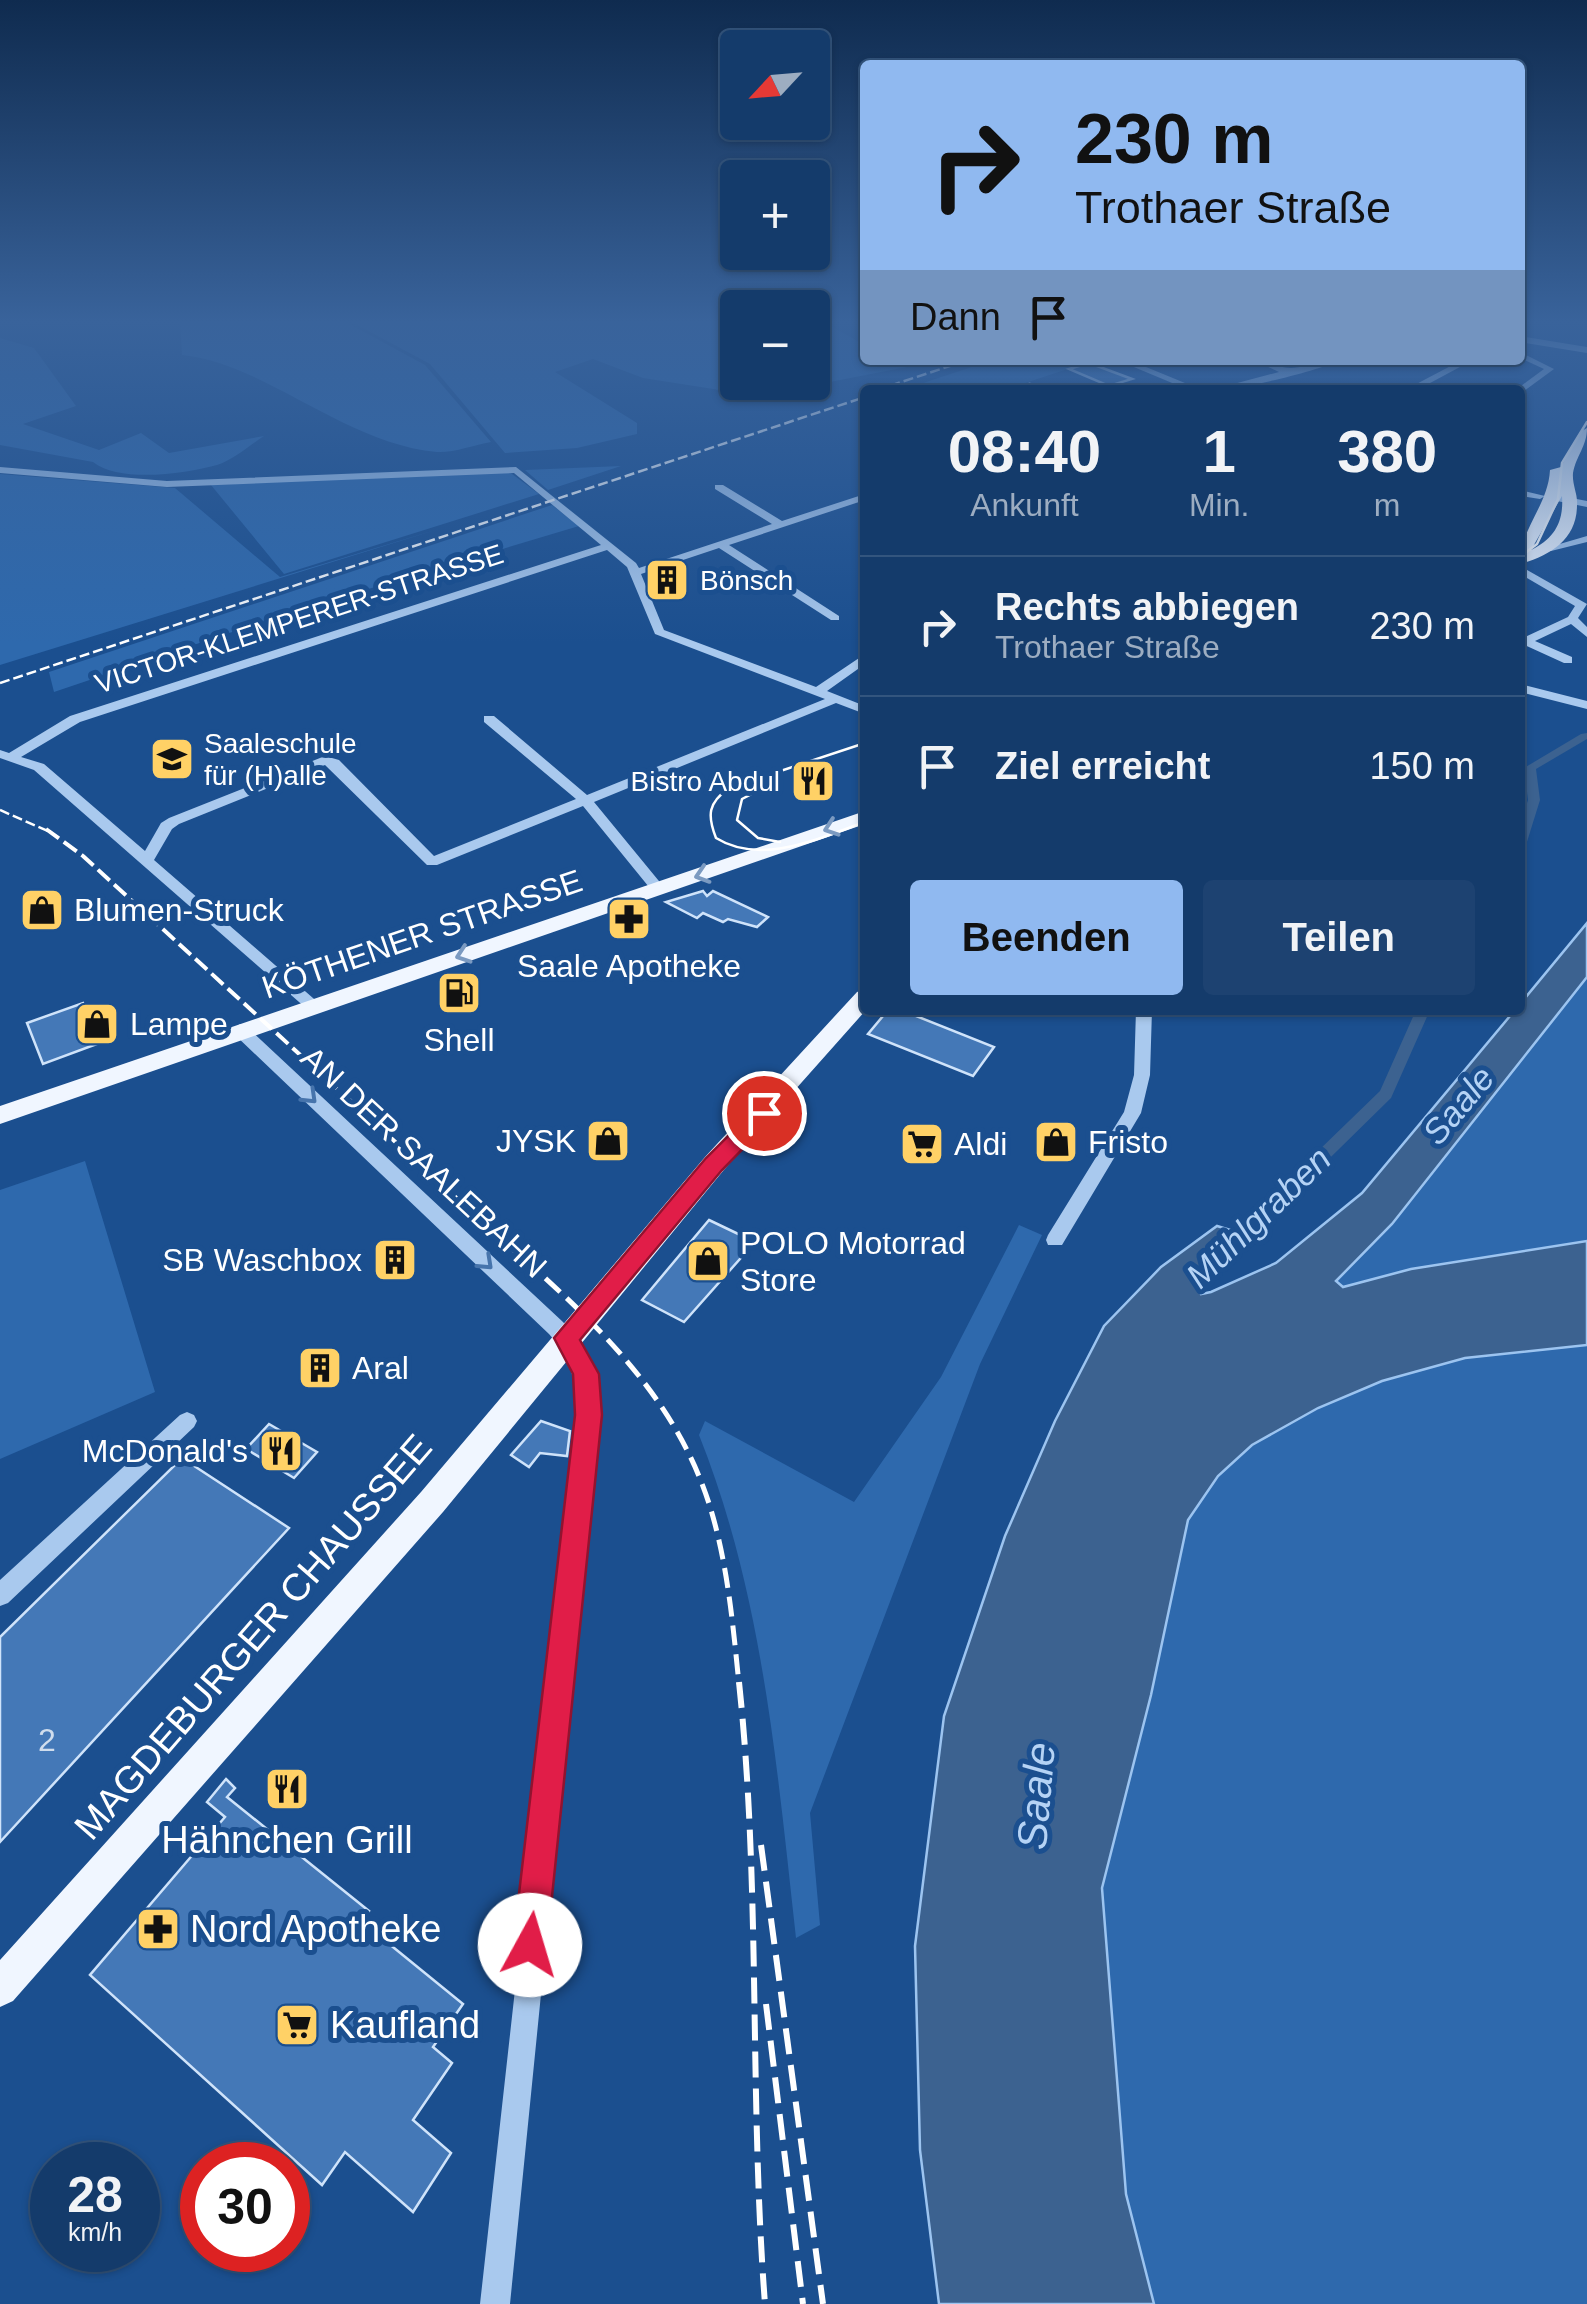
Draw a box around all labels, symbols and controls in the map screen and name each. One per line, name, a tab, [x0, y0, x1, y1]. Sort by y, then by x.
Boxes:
north arrow	[720, 30, 830, 140]
map controls	[720, 30, 830, 400]
icon: right	[910, 100, 1040, 230]
text: 230 m	[1075, 100, 1273, 178]
button: +	[720, 160, 830, 270]
text: Trothaer Straße	[1075, 182, 1391, 233]
button: −	[720, 290, 830, 400]
icon: arrive	[1021, 290, 1076, 345]
text: Dann	[910, 296, 1001, 338]
text: 08:40	[948, 418, 1101, 485]
text: 1	[1202, 418, 1236, 485]
text: 380	[1337, 418, 1437, 485]
text: Ankunft	[970, 487, 1079, 523]
text: Min.	[1189, 487, 1249, 523]
text: m	[1374, 487, 1401, 523]
street label: VICTOR-KLEMPERER-STRASSE	[91, 538, 507, 700]
building icon: Bönsch	[644, 557, 690, 603]
place label: Bönsch	[700, 565, 793, 596]
text: Rechts abbiegen	[995, 586, 1299, 628]
icon: right	[910, 599, 965, 654]
text: 230 m	[1369, 605, 1475, 647]
text: Trothaer Straße	[995, 629, 1220, 665]
place label: Saaleschule für (H)alle	[204, 728, 357, 791]
school or university icon: Saaleschule für (H)alle	[149, 736, 195, 782]
icon: arrive	[910, 739, 965, 794]
text: Ziel erreicht	[995, 745, 1210, 787]
text: 150 m	[1369, 745, 1475, 787]
restaurant icon: Bistro Abdul	[790, 758, 836, 804]
place label: Bistro Abdul	[631, 766, 780, 797]
one-way arrow	[823, 817, 840, 837]
street label: KÖTHENER STRASSE	[257, 862, 587, 1006]
one-way arrow	[694, 863, 711, 883]
button: Beenden	[910, 880, 1183, 995]
button: Teilen	[1203, 880, 1475, 995]
shop icon: Blumen-Struck	[19, 887, 65, 933]
place label: Blumen-Struck	[74, 892, 285, 928]
pharmacy icon: Saale Apotheke	[606, 896, 652, 942]
one-way arrow	[455, 944, 472, 964]
place label: Saale Apotheke	[517, 948, 741, 984]
fuel station icon: Shell	[436, 970, 482, 1016]
shop icon: Lampe	[74, 1001, 120, 1047]
place label: Lampe	[130, 1006, 228, 1042]
place label: Shell	[423, 1022, 495, 1058]
street label: AN DER SAALEBAHN	[294, 1039, 554, 1285]
water label: Saale	[1414, 1058, 1502, 1152]
pin	[722, 1071, 807, 1156]
one-way arrow	[299, 1086, 317, 1104]
icon: arrive	[737, 1086, 792, 1141]
shop icon: JYSK	[585, 1118, 631, 1164]
shop icon: Fristo	[1033, 1119, 1079, 1165]
supermarket icon: Aldi	[899, 1121, 945, 1167]
place label: JYSK	[496, 1123, 576, 1159]
place label: Fristo	[1088, 1124, 1168, 1160]
place label: Aldi	[954, 1126, 1007, 1162]
water label: Mühlgraben	[1178, 1139, 1338, 1295]
place label: POLO Motorrad Store	[740, 1225, 966, 1298]
building icon: SB Waschbox	[372, 1237, 418, 1283]
shop icon: POLO Motorrad Store	[685, 1238, 731, 1284]
place label: SB Waschbox	[162, 1242, 362, 1278]
one-way arrow	[474, 1251, 493, 1269]
building icon: Aral	[297, 1345, 343, 1391]
place label: Aral	[352, 1350, 409, 1386]
street label: MAGDEBURGER CHAUSSEE	[66, 1426, 440, 1848]
restaurant icon: McDonald's	[258, 1428, 304, 1474]
place label: McDonald's	[82, 1433, 248, 1469]
house number: 2	[38, 1722, 56, 1758]
water label: Saale	[1008, 1740, 1064, 1852]
restaurant icon: Hähnchen Grill	[264, 1766, 310, 1812]
place label: Hähnchen Grill	[161, 1819, 413, 1861]
position arrow	[478, 1893, 582, 1997]
pharmacy icon: Nord Apotheke	[135, 1906, 181, 1952]
place label: Nord Apotheke	[190, 1908, 441, 1950]
supermarket icon: Kaufland	[274, 2002, 320, 2048]
place label: Kaufland	[330, 2004, 480, 2046]
speed limit sign: 30	[180, 2142, 310, 2272]
text: 28	[67, 2167, 123, 2223]
text: km/h	[68, 2218, 122, 2246]

